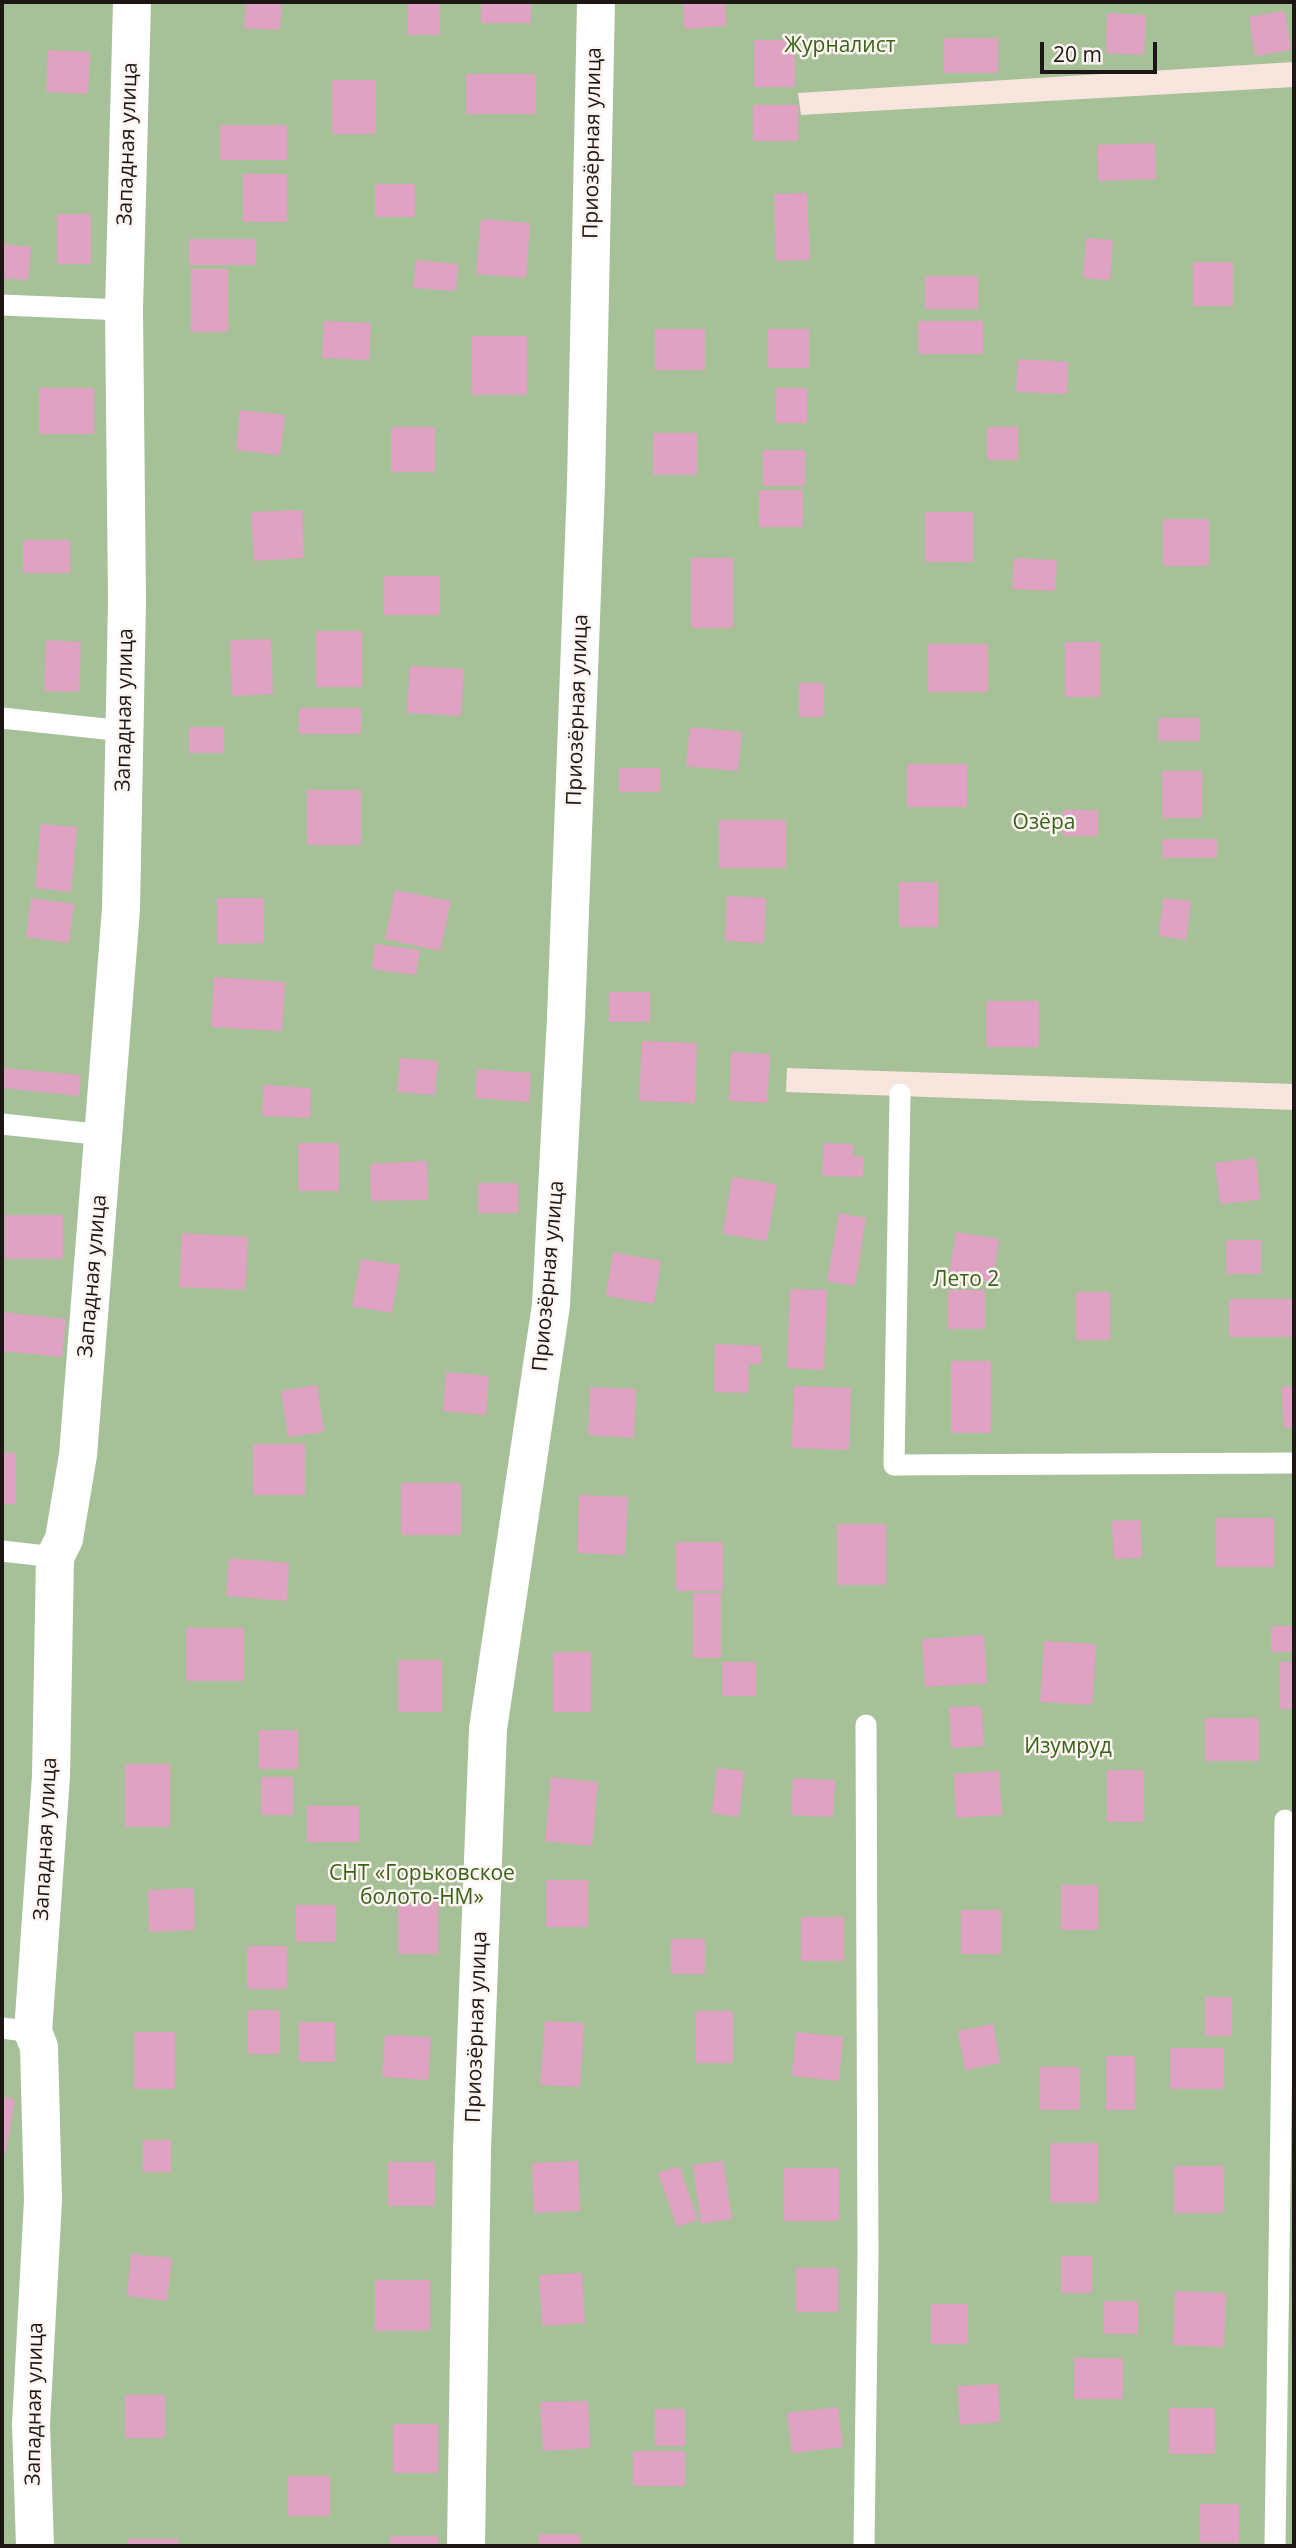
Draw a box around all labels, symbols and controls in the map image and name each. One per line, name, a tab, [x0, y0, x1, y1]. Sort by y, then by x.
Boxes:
scale bar	[1044, 28, 1161, 72]
park label: Журналист	[784, 33, 896, 59]
text: 20 m	[1053, 40, 1102, 68]
street label: Приозёрная улица	[579, 47, 607, 239]
street label: Западная улица	[113, 62, 143, 226]
street label: Приозёрная улица	[562, 614, 594, 806]
street label: Западная улица	[111, 628, 139, 792]
park label: Озёра	[1013, 810, 1075, 836]
street label: Приозёрная улица	[528, 1179, 570, 1373]
street label: Западная улица	[73, 1194, 113, 1358]
park label: Лето 2	[933, 1267, 999, 1293]
park label: Изумруд	[1024, 1734, 1112, 1760]
street label: Западная улица	[29, 1757, 63, 1921]
park label: СНТ «Горьковское болото-НМ»	[329, 1861, 515, 1911]
street label: Приозёрная улица	[461, 1931, 493, 2123]
street label: Западная улица	[21, 2322, 49, 2486]

